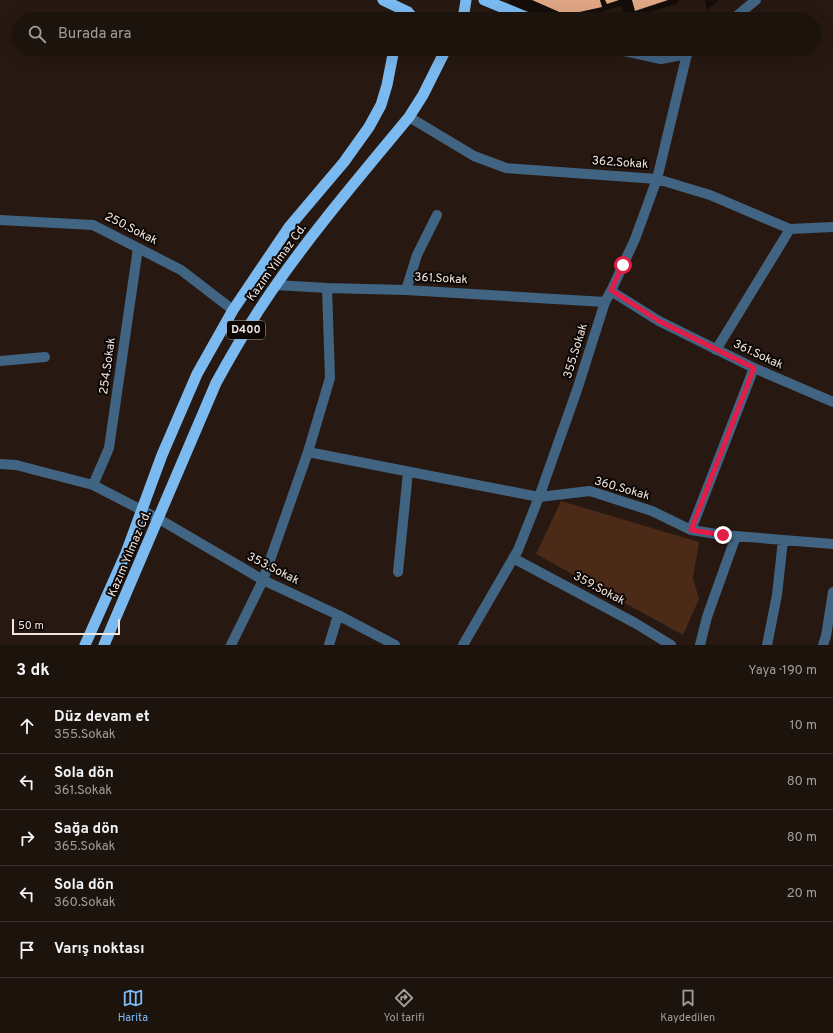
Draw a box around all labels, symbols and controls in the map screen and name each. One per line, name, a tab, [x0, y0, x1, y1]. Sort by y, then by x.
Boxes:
search box	[12, 12, 821, 56]
icon: search	[26, 23, 48, 45]
text: Burada ara	[58, 25, 131, 44]
street label: 362.Sokak	[591, 153, 649, 173]
street label: 250.Sokak	[102, 209, 160, 249]
street label: Kazım Yılmaz Cd.	[244, 221, 311, 305]
route start	[614, 256, 632, 274]
street label: 361.Sokak	[414, 270, 468, 288]
road number: D400	[227, 321, 265, 339]
street label: 355.Sokak	[560, 321, 592, 381]
street label: 254.Sokak	[96, 336, 120, 396]
street label: 361.Sokak	[730, 336, 786, 374]
street label: 360.Sokak	[592, 473, 652, 505]
street label: Kazım Yılmaz Cd.	[105, 508, 155, 599]
route end	[714, 526, 732, 544]
street label: 353.Sokak	[244, 549, 302, 589]
street label: 359.Sokak	[570, 569, 628, 609]
scale bar	[12, 617, 120, 636]
text: 50 m	[18, 619, 44, 633]
text: 3 dk	[16, 660, 50, 682]
text: Yaya · 190 m	[748, 663, 817, 679]
text: Düz devam et	[54, 708, 150, 727]
icon: ahead	[16, 715, 38, 737]
text: 10 m	[790, 718, 817, 734]
text: 355.Sokak	[54, 727, 116, 743]
text: Sola dön	[54, 764, 114, 783]
icon: left	[16, 771, 38, 793]
text: 80 m	[787, 774, 817, 790]
text: 361.Sokak	[54, 783, 112, 799]
text: Sağa dön	[54, 820, 119, 839]
icon: right	[16, 827, 38, 849]
text: 80 m	[787, 830, 817, 846]
text: 365.Sokak	[54, 839, 115, 855]
text: Sola dön	[54, 876, 114, 895]
icon: left	[16, 883, 38, 905]
text: 20 m	[787, 886, 817, 902]
text: 360.Sokak	[54, 895, 116, 911]
icon: arrive	[16, 939, 38, 961]
text: Varış noktası	[54, 940, 145, 959]
tab: Harita	[118, 987, 148, 1025]
tab: Yol tarifi	[384, 987, 425, 1025]
tab: Kaydedilen	[660, 987, 715, 1025]

